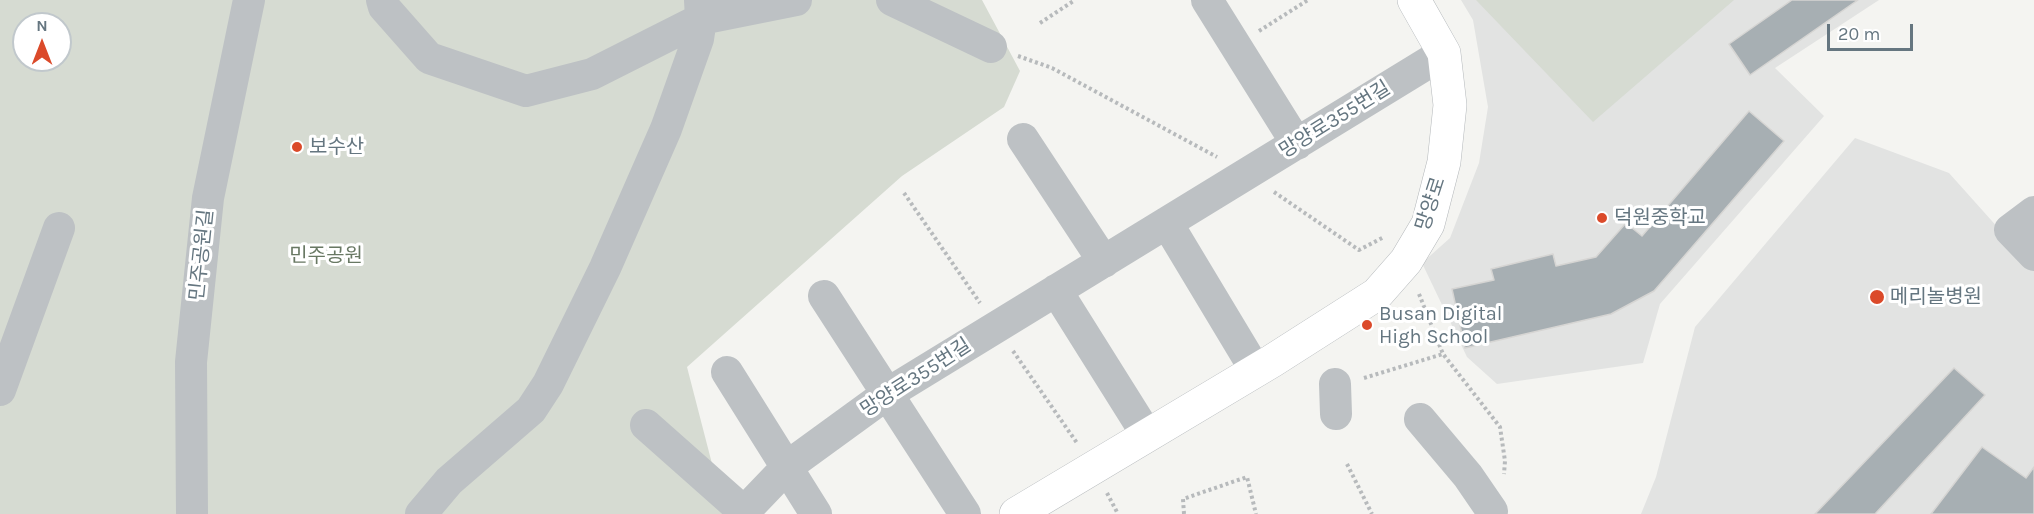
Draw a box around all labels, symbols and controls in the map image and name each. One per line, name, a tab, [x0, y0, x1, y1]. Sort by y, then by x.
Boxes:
north arrow	[12, 12, 72, 72]
scale bar	[1830, 12, 1916, 50]
text: N	[36, 16, 48, 35]
text: 20 m	[1838, 23, 1880, 45]
street label: 망양로355번길	[1275, 76, 1395, 164]
place label: 보수산	[309, 135, 364, 159]
marker: 보수산	[290, 140, 304, 154]
street label: 망양로	[1411, 174, 1451, 234]
place label: 덕원중학교	[1614, 206, 1706, 230]
street label: 민주공원길	[185, 208, 219, 302]
marker: 덕원중학교	[1595, 211, 1609, 225]
park label: 민주공원	[289, 244, 363, 268]
place label: 메리놀병원	[1890, 285, 1982, 309]
marker: 메리놀병원	[1868, 288, 1886, 306]
place label: Busan Digital High School	[1379, 302, 1502, 349]
marker: Busan Digital High School	[1360, 318, 1374, 332]
street label: 망양로355번길	[856, 334, 976, 422]

